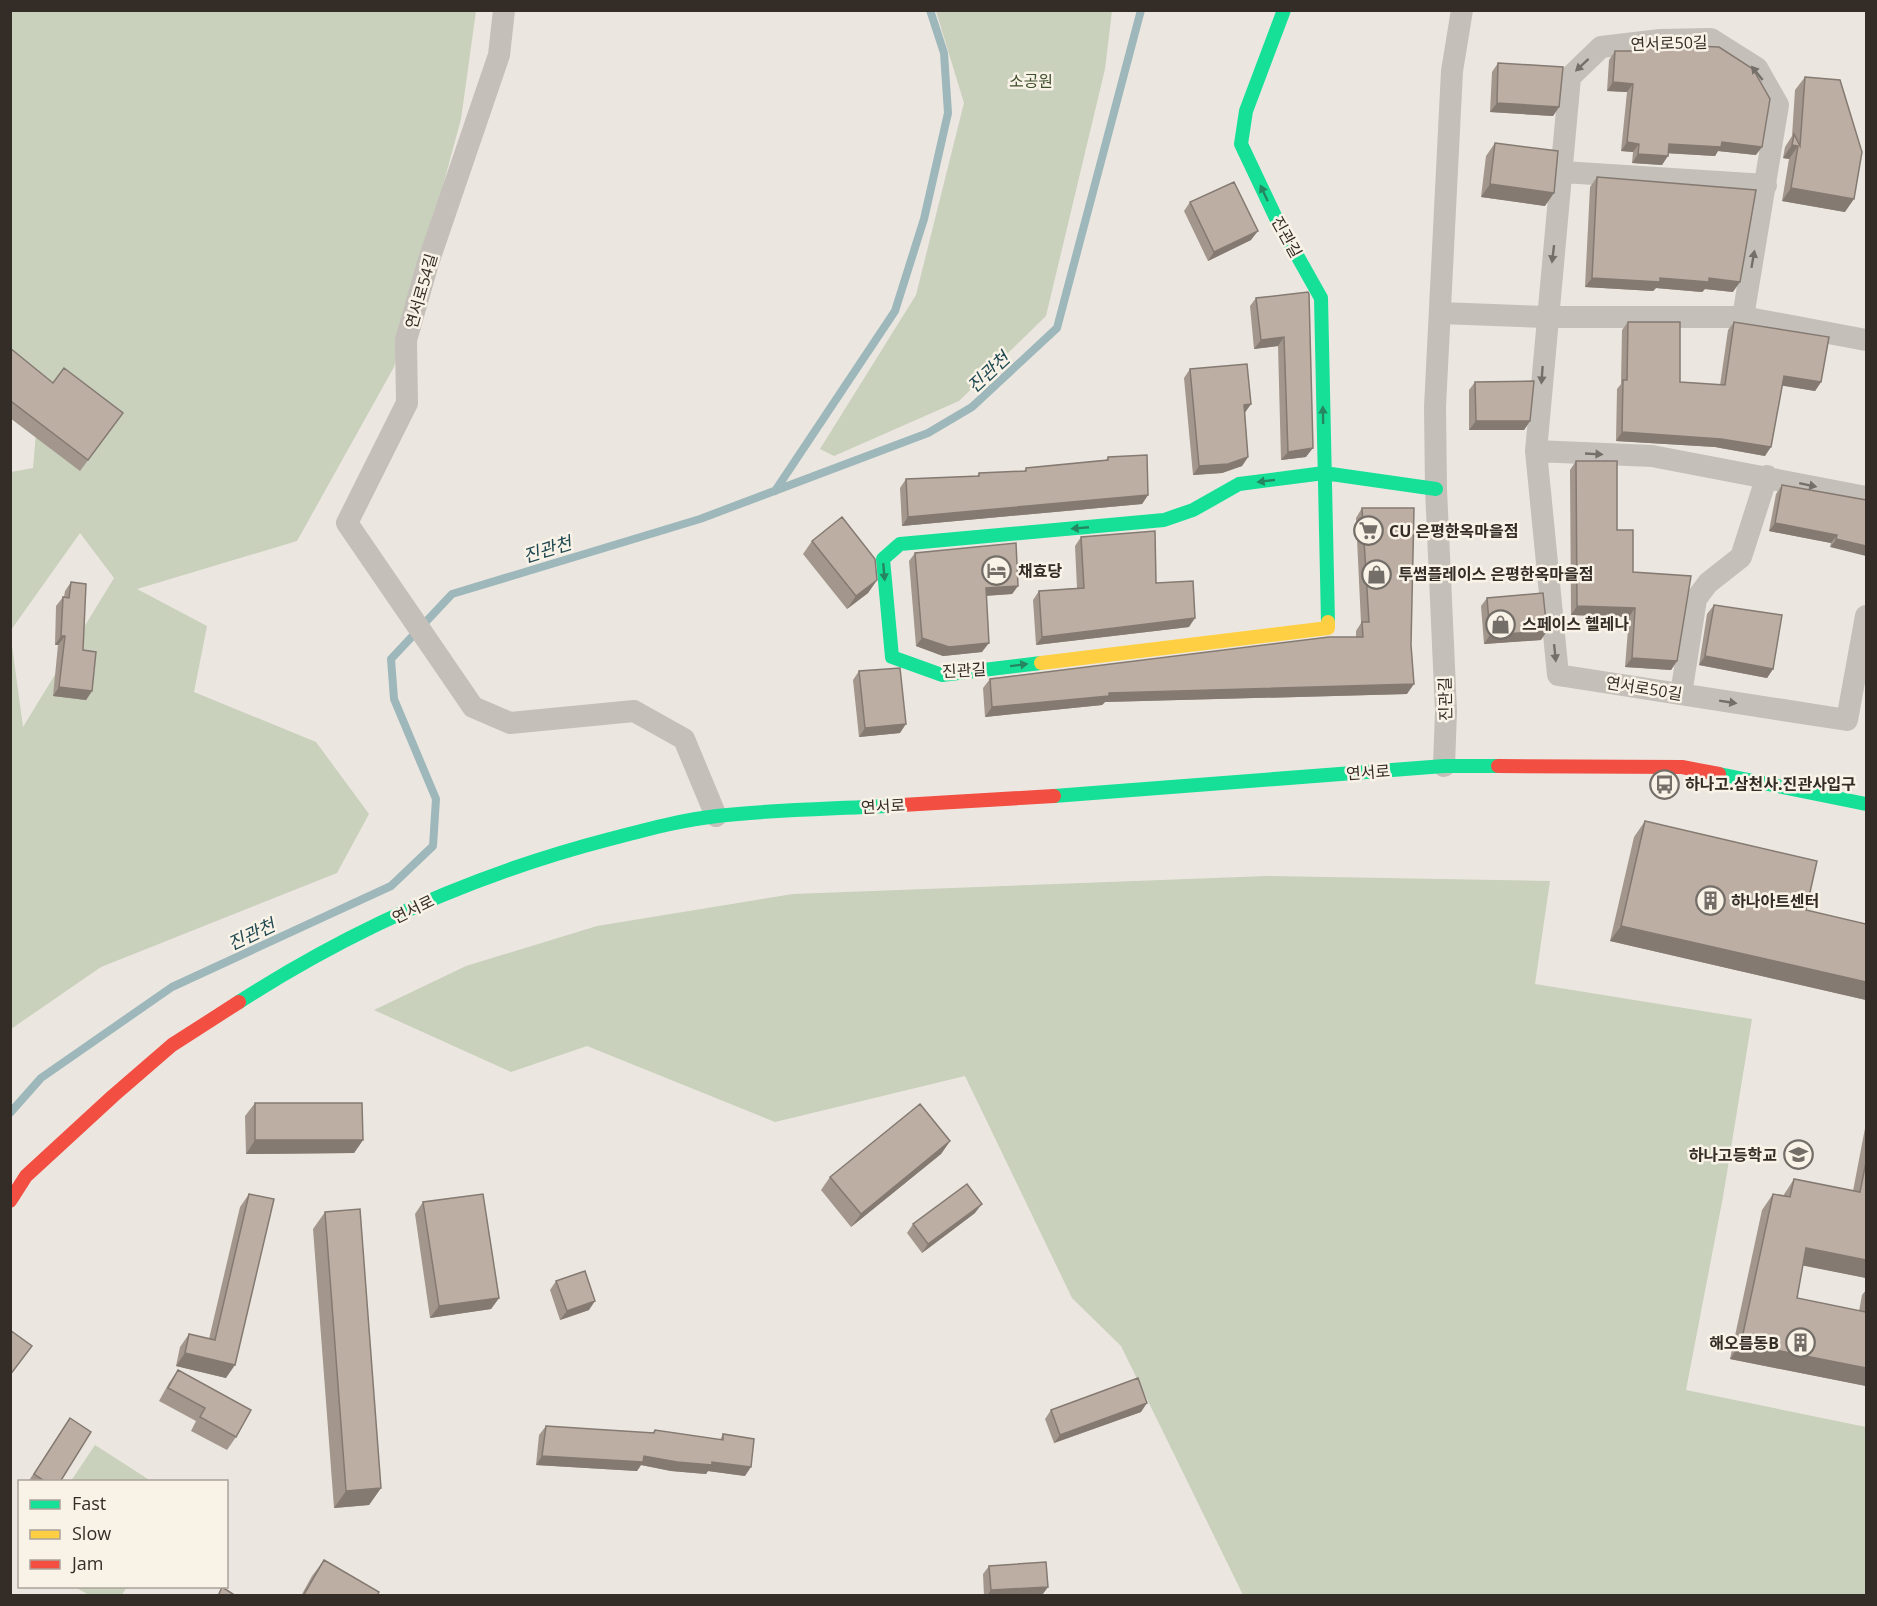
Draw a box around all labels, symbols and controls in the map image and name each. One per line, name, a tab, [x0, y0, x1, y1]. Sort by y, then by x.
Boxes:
street label: 연서로50길	[1630, 31, 1708, 55]
one-way arrow	[1575, 58, 1590, 71]
one-way arrow	[1751, 65, 1764, 81]
park label: 소공원	[1009, 70, 1053, 92]
one-way arrow	[1259, 184, 1268, 201]
street label: 진관길	[1267, 212, 1307, 262]
one-way arrow	[1549, 245, 1558, 264]
one-way arrow	[1749, 249, 1758, 268]
street label: 연서로54길	[400, 251, 442, 331]
water label: 진관천	[962, 345, 1016, 398]
one-way arrow	[1537, 365, 1547, 384]
one-way arrow	[1318, 405, 1328, 424]
one-way arrow	[1585, 449, 1604, 458]
one-way arrow	[1256, 476, 1275, 485]
one-way arrow	[1798, 481, 1817, 490]
supermarket icon: CU 은평한옥마을점	[1352, 515, 1384, 547]
place label: CU 은평한옥마을점	[1389, 520, 1519, 542]
one-way arrow	[1070, 523, 1089, 533]
water label: 진관천	[520, 530, 577, 568]
hotel icon: 채효당	[981, 555, 1013, 587]
shop icon: 투썸플레이스 은평한옥마을점	[1361, 558, 1393, 590]
place label: 채효당	[1018, 560, 1062, 582]
one-way arrow	[879, 563, 889, 582]
place label: 투썸플레이스 은평한옥마을점	[1398, 563, 1594, 585]
shop icon: 스페이스 헬레나	[1485, 608, 1517, 640]
place label: 스페이스 헬레나	[1522, 613, 1629, 635]
one-way arrow	[1551, 643, 1560, 662]
street label: 진관길	[941, 658, 987, 682]
one-way arrow	[1009, 661, 1028, 670]
street label: 연서로50길	[1604, 671, 1684, 705]
street label: 진관길	[1434, 677, 1456, 721]
one-way arrow	[1719, 697, 1738, 706]
street label: 연서로	[1345, 759, 1391, 785]
bus stop icon: 하나고.삼천사.진관사입구	[1648, 768, 1680, 800]
place label: 하나고.삼천사.진관사입구	[1685, 773, 1856, 795]
street label: 연서로	[860, 794, 906, 818]
building icon: 하나아트센터	[1694, 885, 1726, 917]
street label: 연서로	[388, 889, 438, 929]
place label: 하나아트센터	[1731, 890, 1819, 912]
water label: 진관천	[223, 912, 281, 955]
school or university icon: 하나고등학교	[1782, 1139, 1814, 1171]
place label: 하나고등학교	[1689, 1144, 1777, 1166]
building icon: 해오름동B	[1784, 1327, 1816, 1359]
place label: 해오름동B	[1709, 1332, 1779, 1354]
legend	[18, 1480, 228, 1588]
text: Fast	[72, 1491, 106, 1515]
text: Slow	[72, 1521, 111, 1545]
text: Jam	[70, 1551, 104, 1575]

